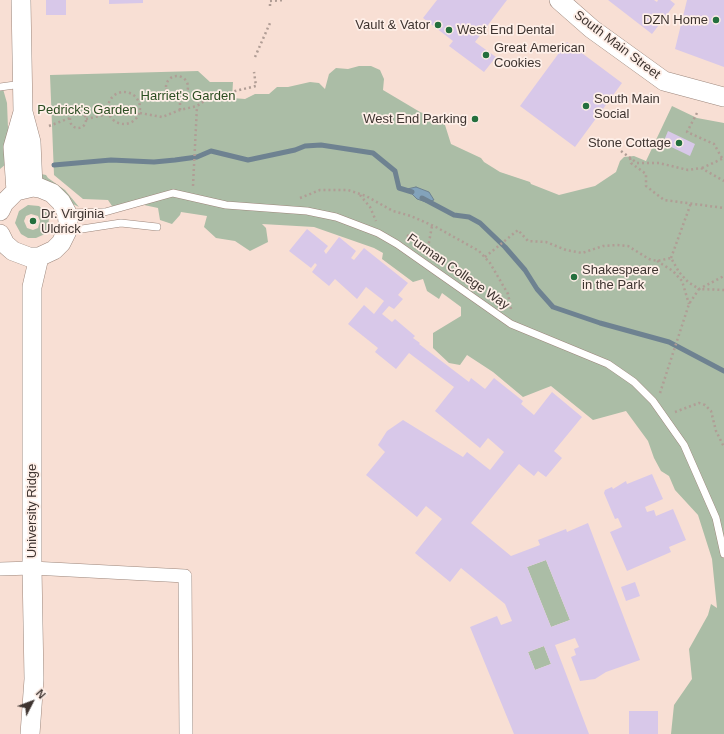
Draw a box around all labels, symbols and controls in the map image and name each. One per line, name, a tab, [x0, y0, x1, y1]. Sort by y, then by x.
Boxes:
street label: South Main Street	[571, 7, 663, 83]
place label: DZN Home	[643, 12, 708, 28]
marker: DZN Home	[711, 15, 721, 25]
place label: Vault & Vator	[355, 17, 430, 33]
marker: Vault & Vator	[433, 20, 443, 30]
place label: West End Dental	[457, 22, 554, 38]
marker: West End Dental	[444, 25, 454, 35]
place label: Great American Cookies	[494, 40, 585, 71]
marker: Great American Cookies	[481, 50, 491, 60]
park label: Harriet's Garden	[141, 88, 235, 104]
place label: South Main Social	[594, 91, 660, 122]
marker: South Main Social	[581, 101, 591, 111]
park label: Pedrick's Garden	[37, 102, 137, 118]
place label: West End Parking	[363, 111, 467, 127]
marker: West End Parking	[470, 114, 480, 124]
place label: Stone Cottage	[588, 135, 671, 151]
marker: Stone Cottage	[674, 138, 684, 148]
place label: Dr. Virginia Uldrick	[41, 206, 104, 237]
marker: Dr. Virginia Uldrick	[28, 216, 38, 226]
street label: Furman College Way	[404, 231, 512, 313]
place label: Shakespeare in the Park	[582, 262, 659, 293]
marker: Shakespeare in the Park	[569, 272, 579, 282]
street label: University Ridge	[24, 464, 40, 558]
north arrow	[12, 682, 52, 722]
text: N	[34, 687, 48, 701]

